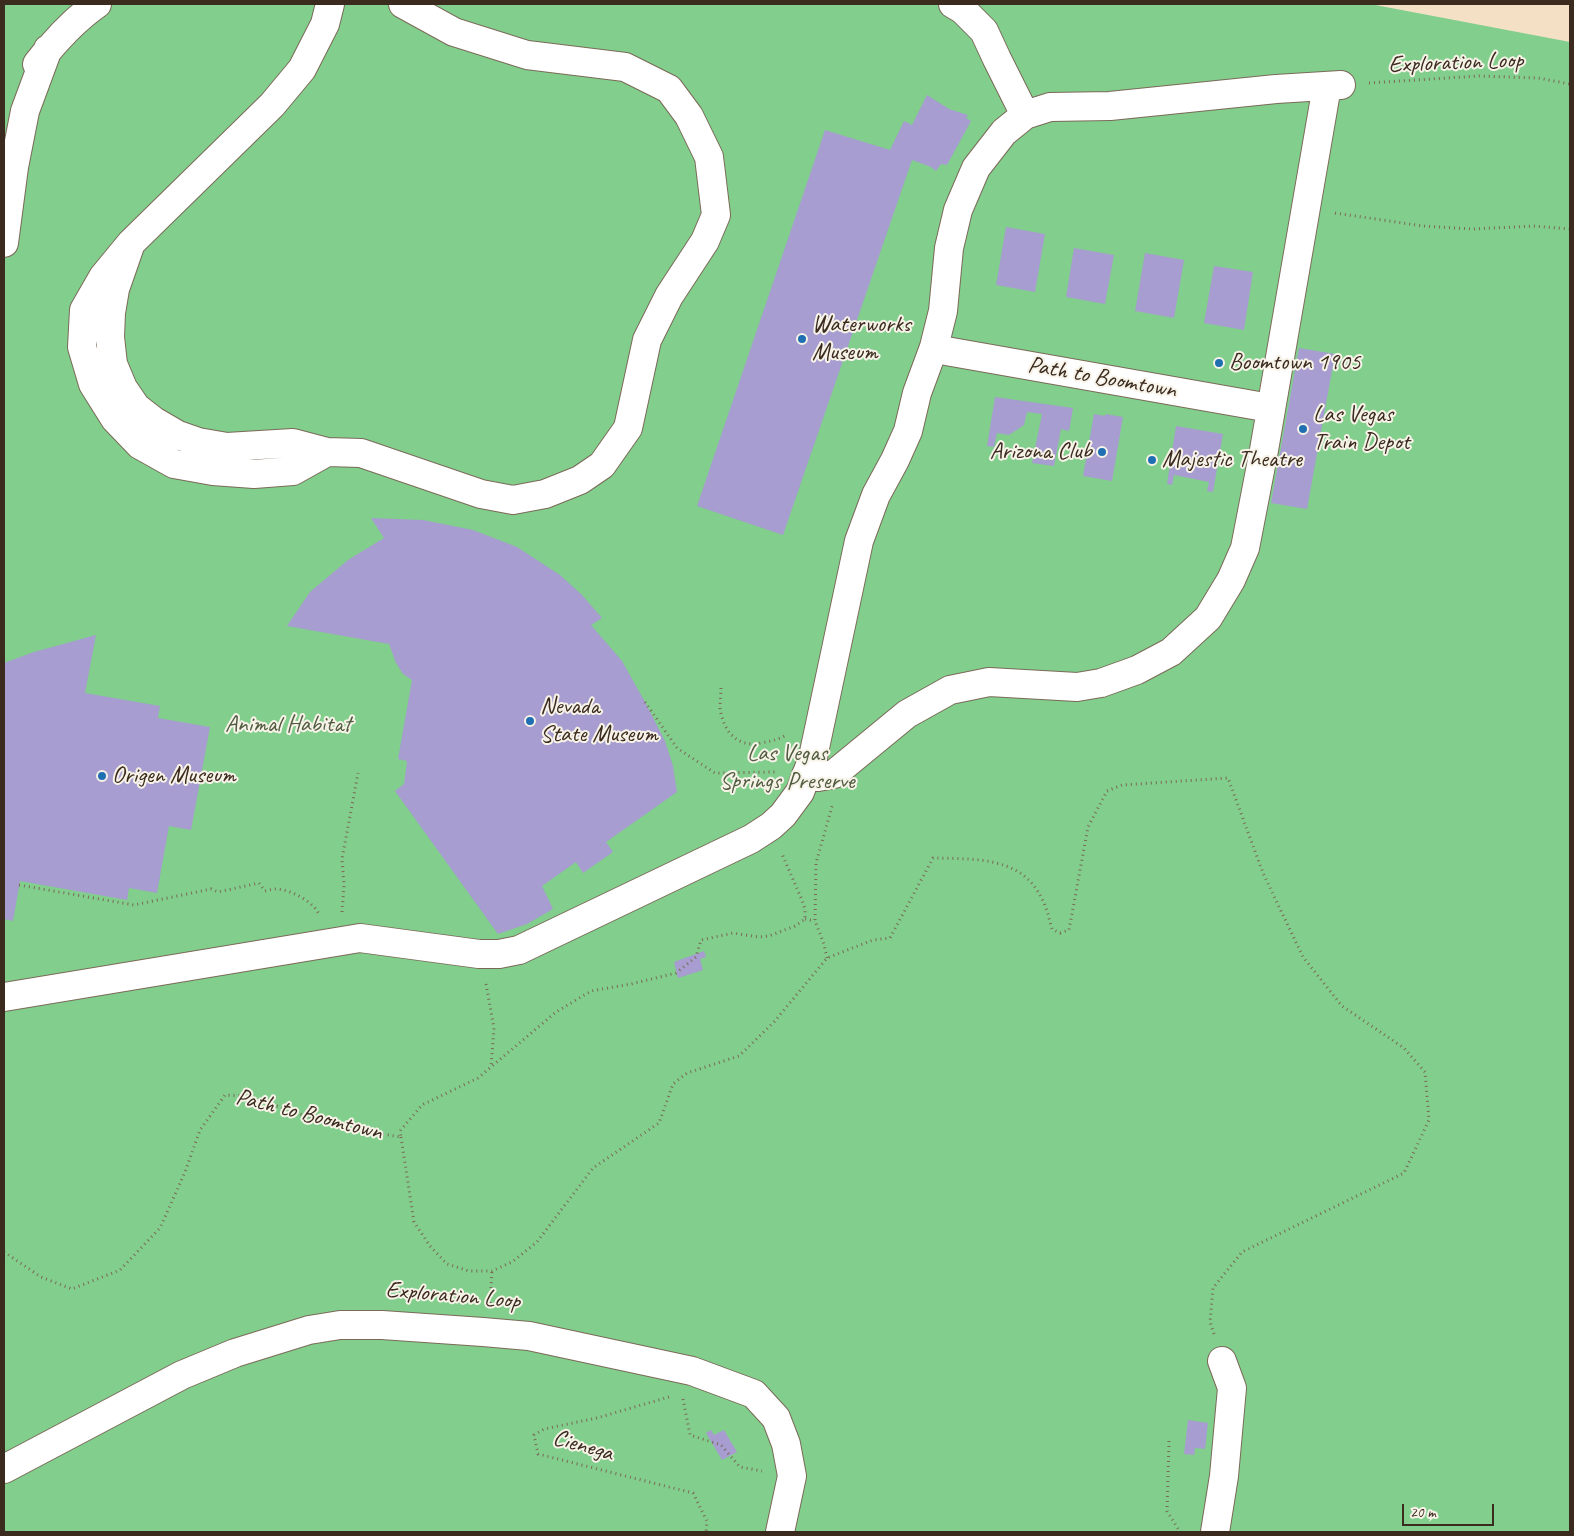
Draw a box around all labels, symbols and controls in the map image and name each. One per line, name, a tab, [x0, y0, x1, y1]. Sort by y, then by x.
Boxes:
street label: Exploration Loop	[1388, 46, 1524, 80]
place label: Waterworks Museum	[812, 311, 911, 367]
marker: Waterworks Museum	[796, 333, 808, 345]
place label: Boomtown 1905	[1229, 349, 1360, 377]
street label: Path to Boomtown	[1026, 351, 1178, 405]
marker: Boomtown 1905	[1213, 357, 1225, 369]
place label: Las Vegas Train Depot	[1313, 401, 1410, 457]
marker: Las Vegas Train Depot	[1297, 423, 1309, 435]
place label: Arizona Club	[990, 438, 1092, 466]
marker: Arizona Club	[1096, 446, 1108, 458]
place label: Majestic Theatre	[1162, 446, 1302, 474]
marker: Majestic Theatre	[1146, 454, 1158, 466]
place label: Nevada State Museum	[540, 693, 658, 749]
park label: Animal Habitat	[225, 711, 351, 739]
marker: Nevada State Museum	[524, 715, 536, 727]
park label: Las Vegas Springs Preserve	[719, 740, 855, 796]
place label: Origen Museum	[112, 762, 236, 790]
marker: Origen Museum	[96, 770, 108, 782]
street label: Path to Boomtown	[233, 1083, 385, 1147]
street label: Exploration Loop	[385, 1276, 521, 1316]
street label: Cienega	[550, 1424, 616, 1468]
scale bar	[1404, 1494, 1496, 1526]
text: 20 m	[1410, 1503, 1436, 1522]

